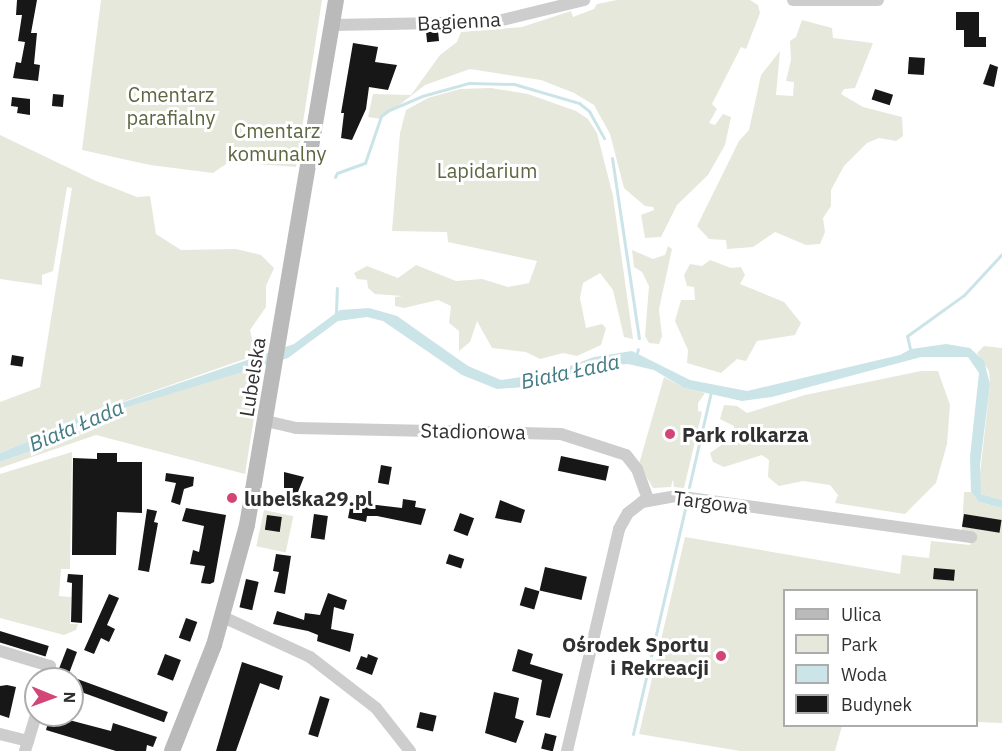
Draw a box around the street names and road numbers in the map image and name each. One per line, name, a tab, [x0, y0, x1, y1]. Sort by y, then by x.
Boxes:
street label: Bagienna	[417, 7, 501, 35]
street label: Lubelska	[234, 336, 270, 418]
street label: Stadionowa	[420, 418, 526, 444]
street label: Targowa	[672, 486, 750, 518]

